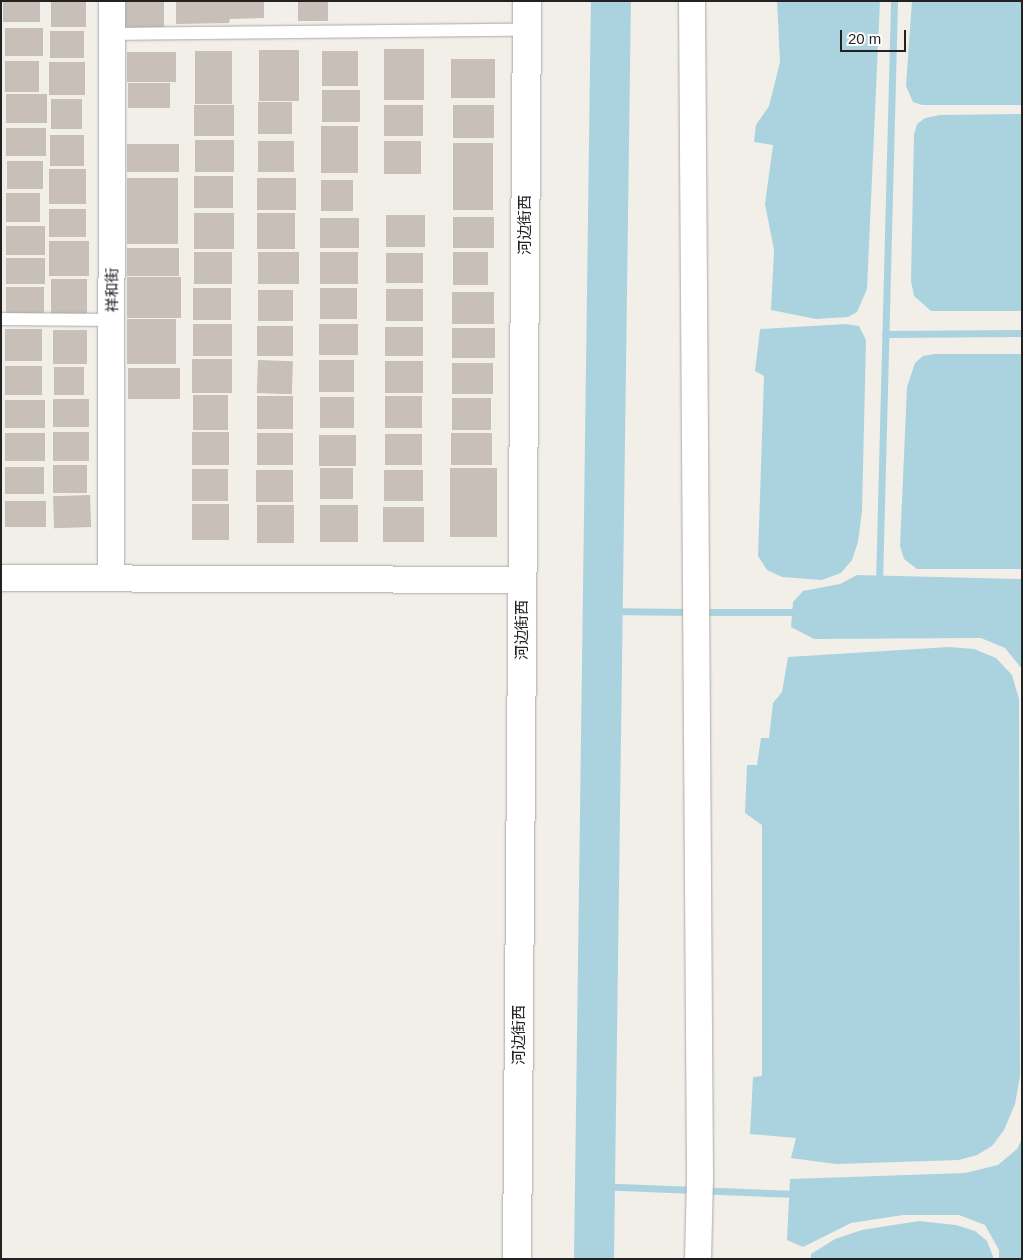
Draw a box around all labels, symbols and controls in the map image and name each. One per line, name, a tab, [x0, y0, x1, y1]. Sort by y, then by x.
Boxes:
scale bar	[843, 20, 909, 52]
text: 20 m	[848, 30, 881, 47]
street label: 河边街西	[516, 195, 534, 255]
street label: 祥和街	[103, 268, 121, 312]
street label: 河边街西	[513, 600, 531, 660]
street label: 河边街西	[510, 1005, 528, 1065]

